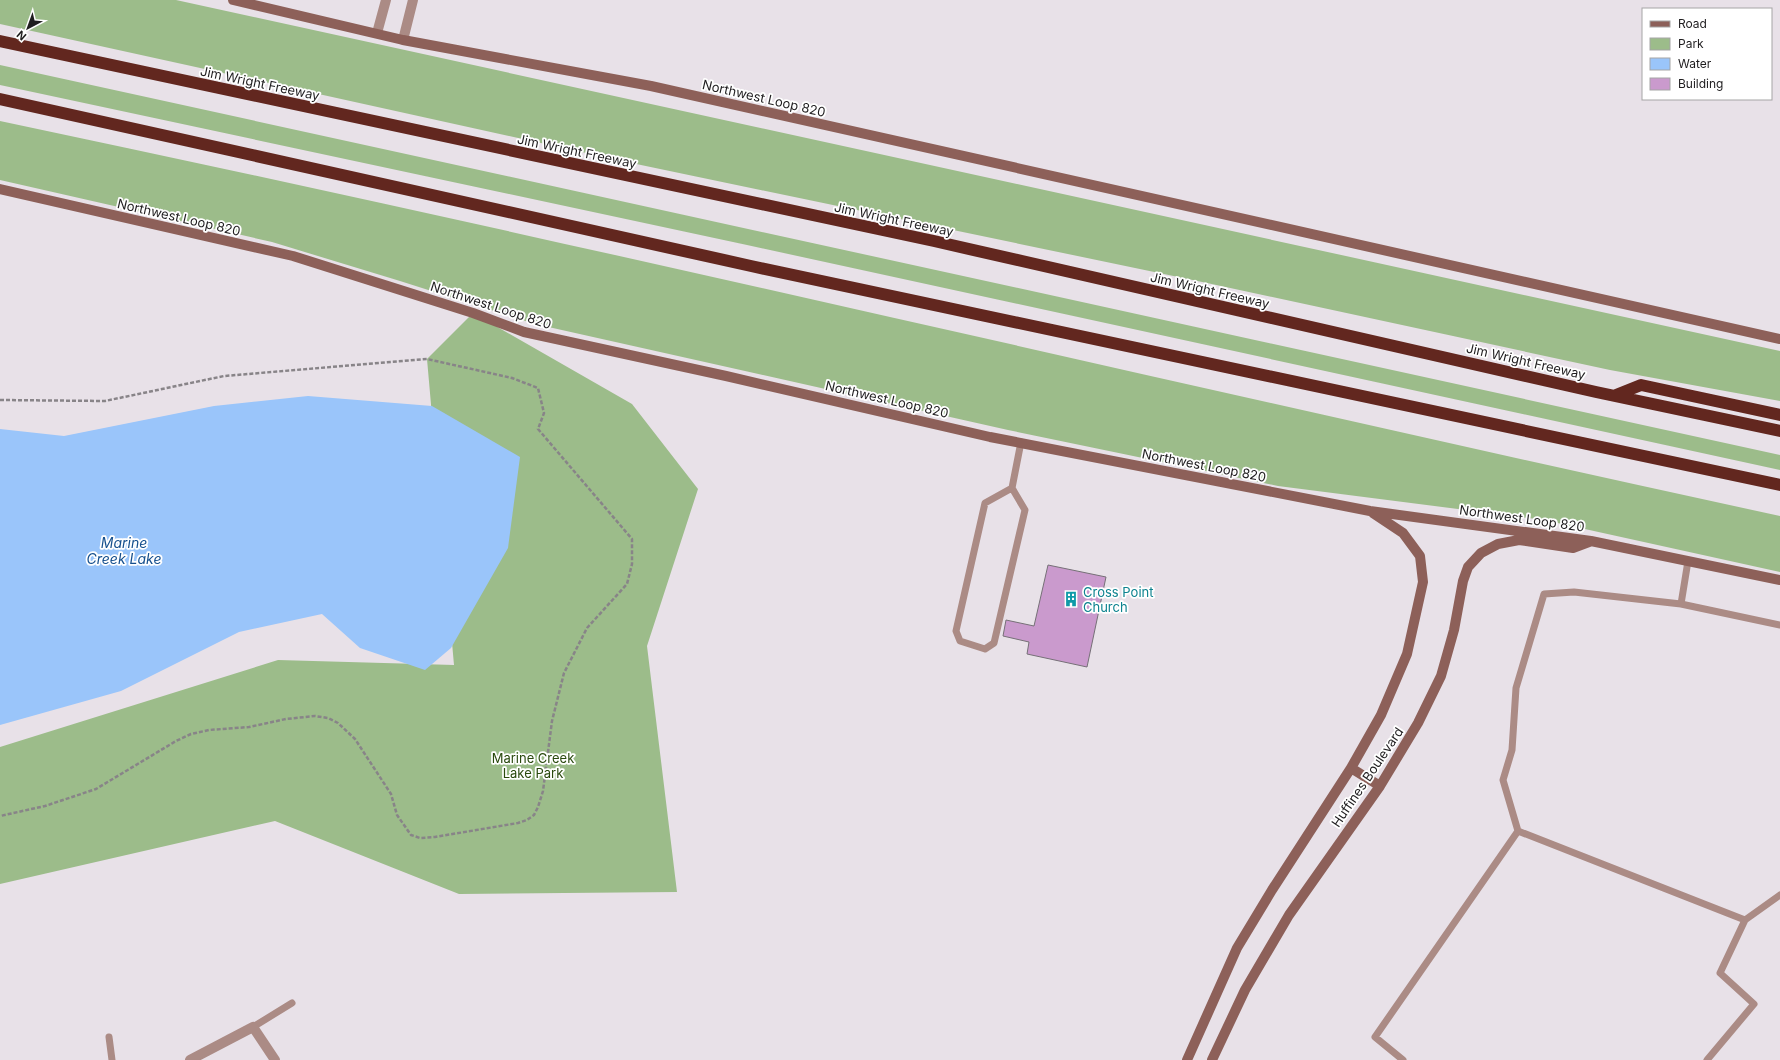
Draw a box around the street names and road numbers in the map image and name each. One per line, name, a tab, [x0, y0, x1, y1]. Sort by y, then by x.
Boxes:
street label: Jim Wright Freeway	[199, 63, 321, 103]
street label: Northwest Loop 820	[701, 76, 827, 120]
street label: Jim Wright Freeway	[516, 131, 638, 171]
street label: Northwest Loop 820	[116, 195, 242, 239]
street label: Jim Wright Freeway	[833, 199, 955, 239]
street label: Jim Wright Freeway	[1149, 269, 1271, 311]
street label: Northwest Loop 820	[429, 278, 553, 332]
street label: Jim Wright Freeway	[1465, 340, 1587, 382]
street label: Northwest Loop 820	[824, 377, 950, 421]
street label: Northwest Loop 820	[1141, 445, 1267, 485]
street label: Northwest Loop 820	[1458, 501, 1586, 535]
street label: Huffines Boulevard	[1328, 724, 1406, 830]

